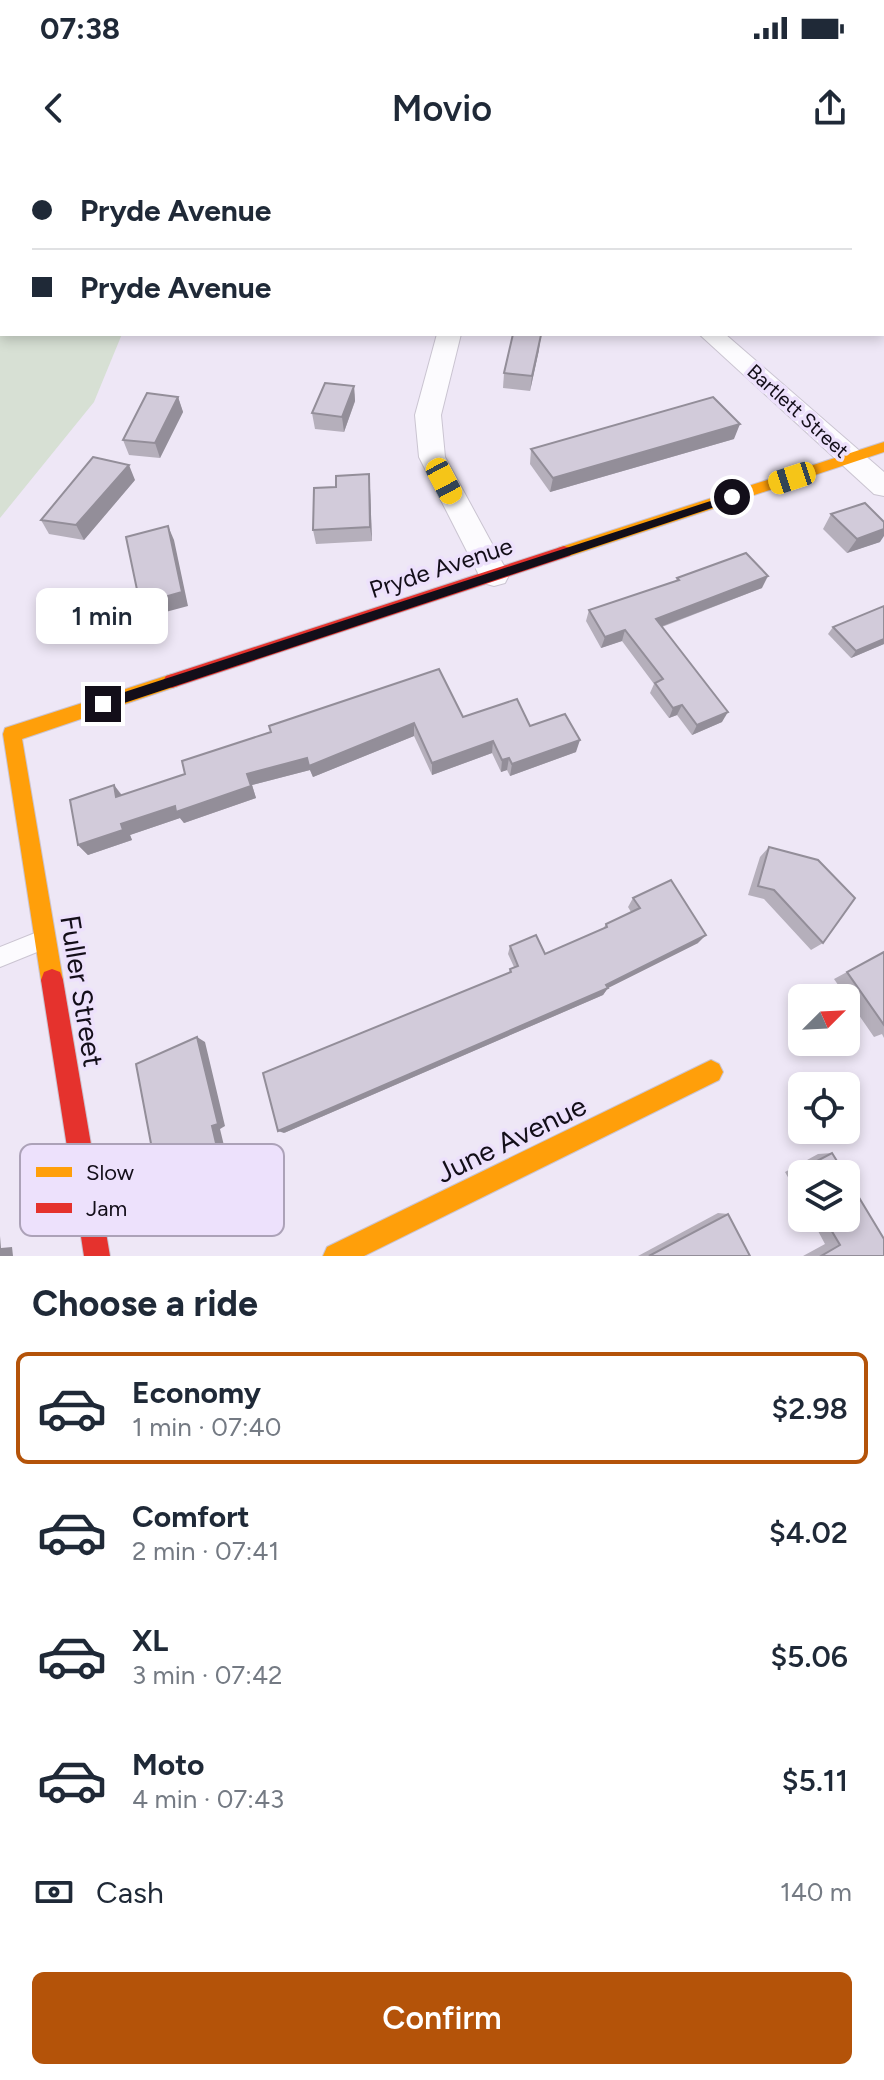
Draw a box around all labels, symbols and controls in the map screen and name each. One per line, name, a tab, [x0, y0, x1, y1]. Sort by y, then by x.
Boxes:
text: 07:38	[40, 10, 120, 47]
icon: back	[32, 86, 76, 130]
icon: share	[808, 86, 852, 130]
text: Movio	[392, 87, 492, 130]
text: Pryde Avenue	[80, 192, 272, 229]
text: Pryde Avenue	[80, 269, 272, 306]
street label: Bartlett Street	[742, 359, 854, 463]
car	[422, 454, 466, 508]
car	[765, 459, 819, 497]
route start	[714, 479, 750, 515]
street label: Pryde Avenue	[366, 531, 516, 604]
callout: 1 min	[37, 588, 169, 644]
text: 1 min	[72, 600, 132, 632]
route end	[85, 686, 121, 722]
street label: Fuller Street	[53, 913, 111, 1069]
north arrow	[788, 984, 860, 1056]
map controls	[788, 984, 860, 1232]
button: locate	[788, 1072, 860, 1144]
street label: June Avenue	[430, 1088, 592, 1190]
legend	[20, 1144, 284, 1236]
text: Slow	[86, 1159, 135, 1186]
button: layers	[788, 1160, 860, 1232]
text: Jam	[86, 1195, 127, 1222]
text: Choose a ride	[32, 1282, 258, 1325]
icon: car	[36, 1372, 108, 1444]
text: Economy	[132, 1374, 261, 1411]
text: $2.98	[772, 1390, 848, 1427]
text: 1 min · 07:40	[132, 1411, 281, 1443]
icon: car	[36, 1496, 108, 1568]
text: Comfort	[132, 1498, 250, 1535]
text: $4.02	[769, 1514, 848, 1551]
text: 2 min · 07:41	[132, 1535, 279, 1567]
icon: car	[36, 1620, 108, 1692]
text: XL	[132, 1622, 168, 1659]
text: $5.06	[770, 1638, 848, 1675]
text: 3 min · 07:42	[132, 1659, 283, 1691]
icon: car	[36, 1744, 108, 1816]
text: Moto	[132, 1746, 204, 1783]
text: $5.11	[782, 1762, 848, 1799]
text: 4 min · 07:43	[132, 1783, 284, 1815]
icon: cash	[32, 1870, 76, 1914]
text: Cash	[96, 1874, 164, 1911]
text: 140 m	[780, 1876, 852, 1908]
button: Confirm	[32, 1972, 852, 2064]

